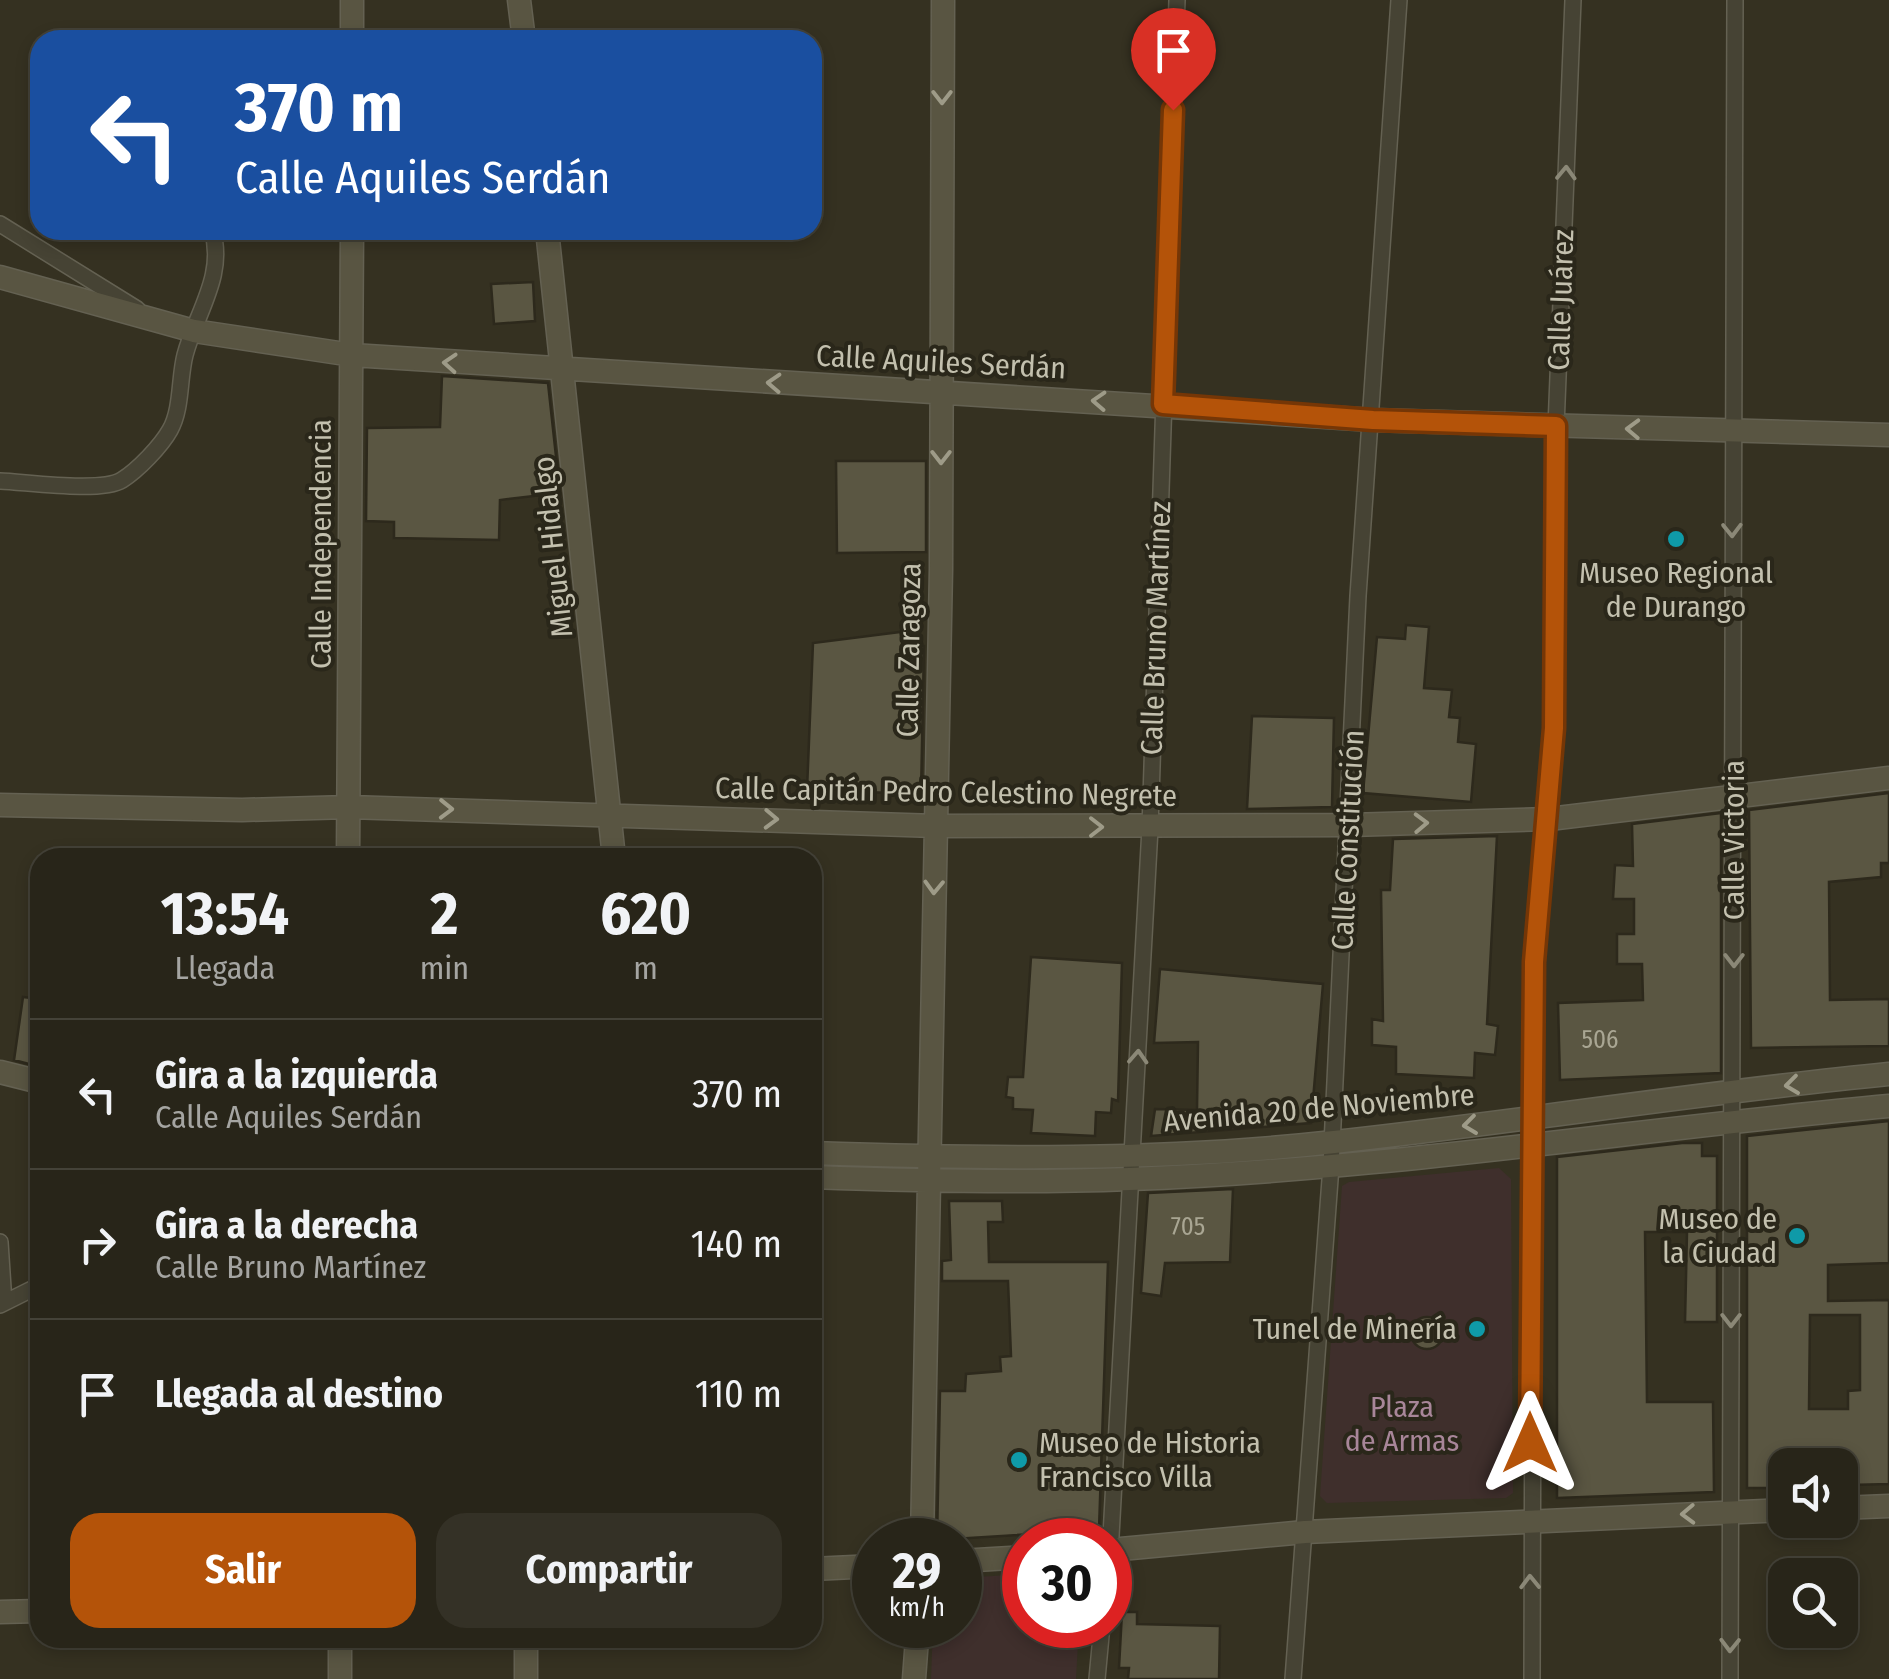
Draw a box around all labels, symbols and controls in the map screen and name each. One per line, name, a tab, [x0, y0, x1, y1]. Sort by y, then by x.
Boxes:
pin	[1131, 8, 1216, 111]
icon: arrive	[1146, 23, 1201, 78]
text: 370 m	[235, 66, 403, 150]
icon: left	[70, 70, 200, 200]
one-way arrow	[931, 90, 953, 106]
text: Calle Aquiles Serdán	[235, 151, 611, 205]
one-way arrow	[1555, 164, 1576, 180]
street label: Calle Juárez	[1541, 228, 1581, 371]
street label: Calle Aquiles Serdán	[815, 337, 1067, 387]
one-way arrow	[442, 352, 458, 374]
one-way arrow	[766, 373, 782, 394]
one-way arrow	[1091, 391, 1107, 412]
street label: Calle Independencia	[303, 419, 339, 669]
one-way arrow	[1625, 419, 1641, 440]
one-way arrow	[930, 450, 952, 466]
street label: Miguel Hidalgo	[526, 455, 580, 639]
street label: Calle Bruno Martínez	[1134, 500, 1178, 756]
one-way arrow	[1721, 524, 1743, 539]
marker: Museo Regional de Durango	[1665, 528, 1687, 550]
place label: Museo Regional de Durango	[1579, 555, 1773, 625]
street label: Calle Zaragoza	[889, 562, 929, 738]
street label: Calle Constitución	[1324, 729, 1372, 951]
street label: Calle Victoria	[1716, 760, 1752, 920]
street label: Calle Capitán Pedro Celestino Negrete	[715, 770, 1177, 814]
one-way arrow	[439, 799, 455, 820]
one-way arrow	[764, 808, 780, 829]
one-way arrow	[1413, 813, 1429, 834]
one-way arrow	[1090, 816, 1105, 838]
text: 13:54	[161, 878, 289, 950]
text: 2	[431, 878, 458, 950]
text: 620	[600, 878, 691, 950]
one-way arrow	[924, 880, 945, 896]
text: Llegada	[174, 949, 275, 987]
text: min	[420, 949, 469, 987]
text: m	[633, 949, 658, 987]
one-way arrow	[1723, 954, 1745, 969]
house number: 506	[1582, 1025, 1618, 1055]
one-way arrow	[1127, 1049, 1148, 1065]
text: Gira a la izquierda	[155, 1052, 438, 1098]
icon: left	[70, 1067, 125, 1122]
text: 370 m	[692, 1071, 782, 1117]
one-way arrow	[1784, 1074, 1800, 1095]
street label: Avenida 20 de Noviembre	[1162, 1076, 1476, 1140]
text: Calle Aquiles Serdán	[155, 1098, 422, 1136]
one-way arrow	[1461, 1113, 1478, 1134]
place label: Museo de la Ciudad	[1659, 1201, 1777, 1271]
text: Gira a la derecha	[155, 1202, 418, 1248]
house number: 705	[1171, 1212, 1205, 1242]
icon: right	[70, 1217, 125, 1272]
text: 140 m	[691, 1221, 782, 1267]
marker: Museo de la Ciudad	[1786, 1225, 1808, 1247]
text: Calle Bruno Martínez	[155, 1248, 426, 1286]
place label: Tunel de Minería	[1253, 1311, 1457, 1347]
one-way arrow	[1720, 1312, 1742, 1328]
marker: Tunel de Minería	[1466, 1318, 1488, 1340]
icon: arrive	[70, 1367, 125, 1422]
text: Llegada al destino	[155, 1371, 443, 1417]
text: 110 m	[695, 1371, 782, 1417]
park label: Plaza de Armas	[1345, 1389, 1459, 1459]
position arrow	[1478, 1391, 1582, 1495]
place label: Museo de Historia Francisco Villa	[1039, 1425, 1261, 1495]
map controls	[1768, 1448, 1858, 1648]
button: sound	[1768, 1448, 1858, 1538]
marker: Museo de Historia Francisco Villa	[1008, 1449, 1030, 1471]
one-way arrow	[1679, 1503, 1695, 1524]
button: Salir	[70, 1513, 416, 1628]
button: Compartir	[436, 1513, 782, 1628]
speed limit sign: 30	[1002, 1518, 1132, 1648]
text: 29	[893, 1541, 941, 1601]
button: search	[1768, 1558, 1858, 1648]
one-way arrow	[1520, 1573, 1541, 1589]
text: km/h	[889, 1593, 945, 1623]
one-way arrow	[1719, 1638, 1741, 1653]

